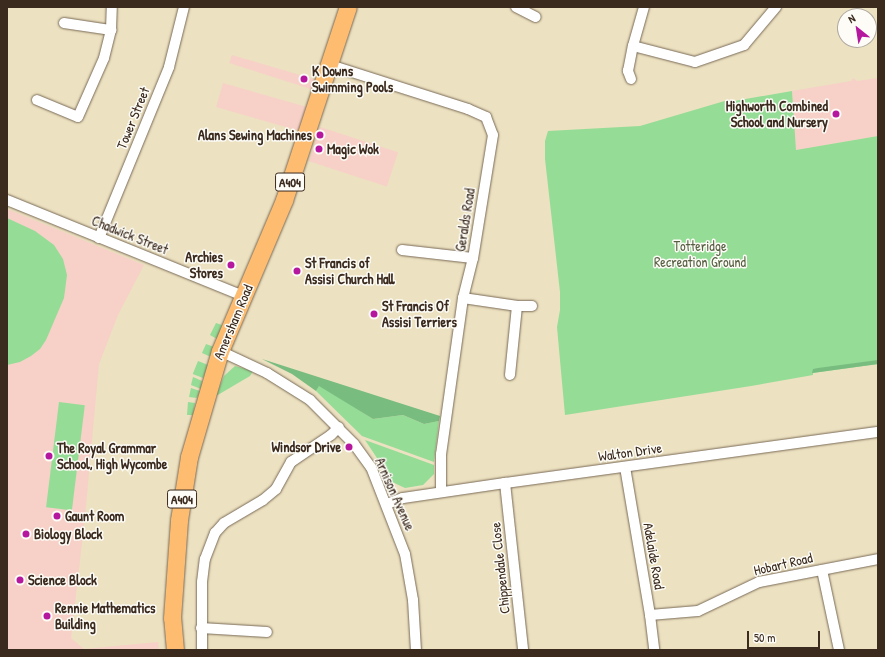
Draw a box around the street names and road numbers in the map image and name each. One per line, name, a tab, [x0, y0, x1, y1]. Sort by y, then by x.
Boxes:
street label: Tower Street	[113, 85, 153, 151]
road number: A404	[275, 171, 305, 193]
street label: Geralds Road	[452, 187, 478, 253]
street label: Chadwick Street	[89, 212, 171, 258]
street label: Amersham Road	[210, 282, 256, 362]
street label: Walton Drive	[597, 439, 663, 465]
street label: Arnison Avenue	[372, 455, 418, 533]
road number: A404	[167, 488, 197, 510]
street label: Chippendale Close	[487, 521, 513, 615]
street label: Adelaide Road	[640, 521, 668, 591]
street label: Hobart Road	[752, 549, 814, 579]

